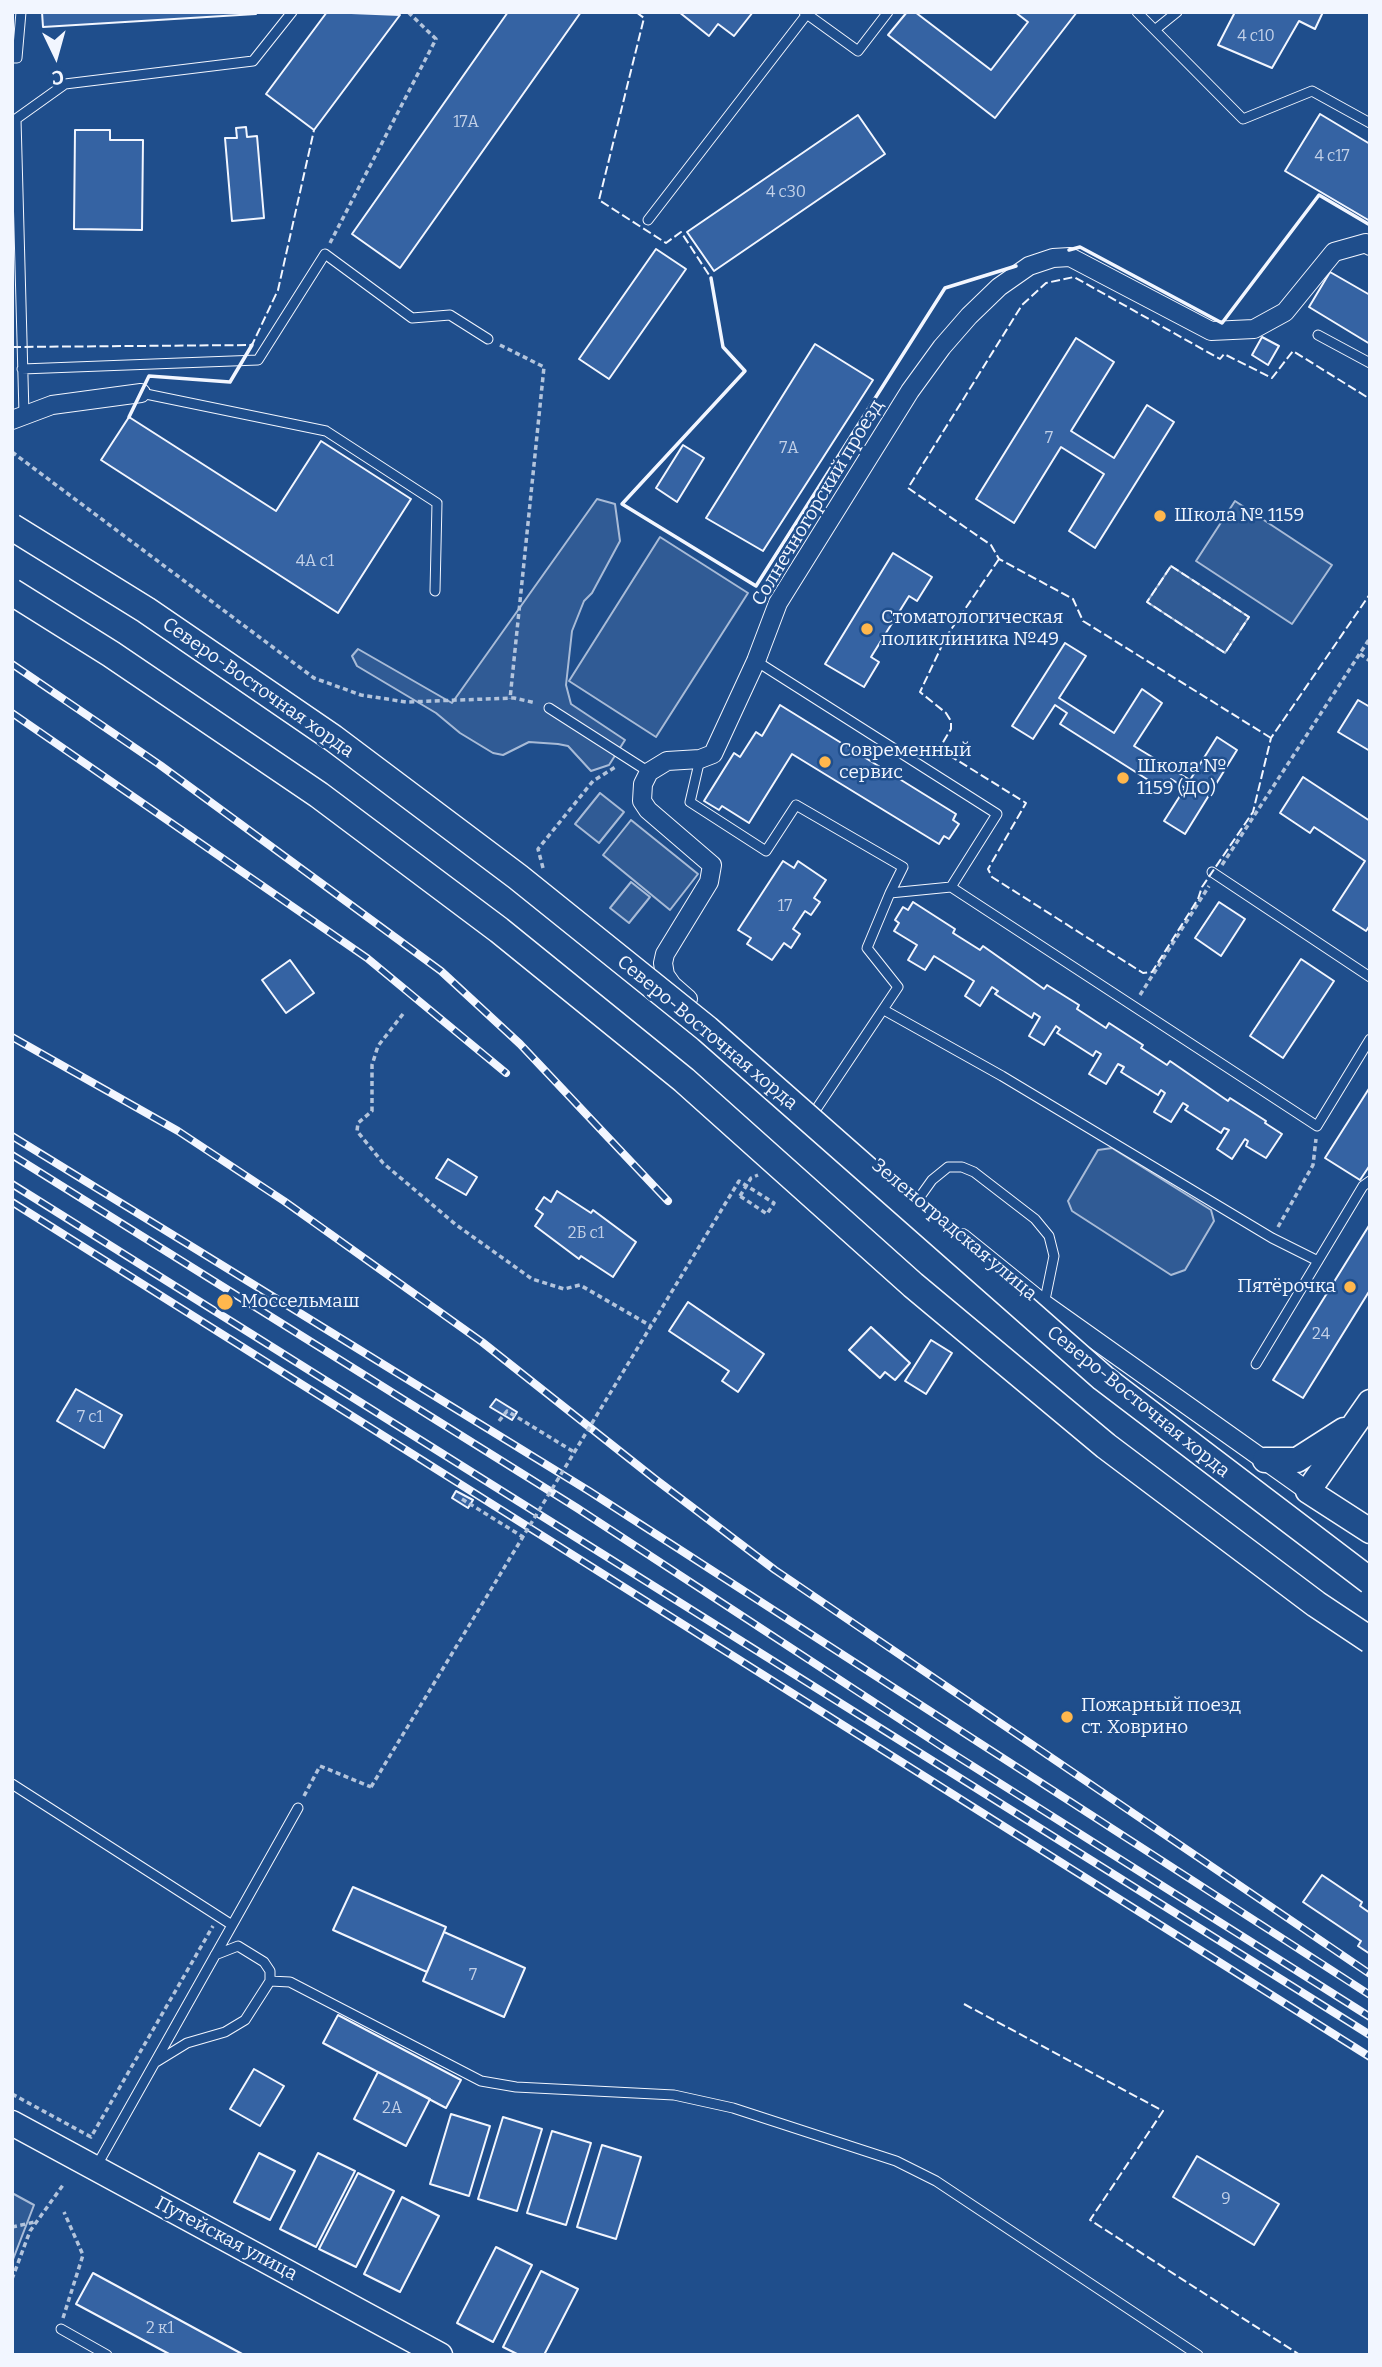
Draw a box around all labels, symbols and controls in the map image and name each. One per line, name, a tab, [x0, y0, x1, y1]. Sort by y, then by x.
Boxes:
north arrow	[21, 21, 91, 91]
house number: 4 с10	[1237, 27, 1275, 47]
text: С	[51, 65, 65, 89]
house number: 17А	[453, 113, 479, 133]
house number: 4 с17	[1314, 147, 1350, 167]
house number: 4 с30	[766, 183, 806, 203]
street label: Солнечногорский проезд	[747, 396, 889, 610]
house number: 7	[1045, 429, 1053, 449]
house number: 7А	[779, 439, 799, 459]
place label: Школа № 1159	[1174, 505, 1304, 527]
marker: Школа № 1159	[1152, 508, 1168, 524]
house number: 4А с1	[296, 552, 334, 572]
place label: Стоматологическая поликлиника №49	[881, 607, 1063, 651]
street label: Северо-Восточная хорда	[158, 613, 358, 763]
marker: Стоматологическая поликлиника №49	[859, 621, 875, 637]
place label: Современный сервис	[839, 740, 971, 784]
marker: Современный сервис	[817, 754, 833, 770]
place label: Школа № 1159 (ДО)	[1137, 756, 1227, 800]
marker: Школа № 1159 (ДО)	[1115, 770, 1131, 786]
house number: 17	[778, 897, 792, 917]
street label: Северо-Восточная хорда	[612, 951, 802, 1115]
street label: Зеленоградская улица	[867, 1154, 1041, 1306]
house number: 2Б с1	[568, 1224, 604, 1244]
place label: Пятёрочка	[1237, 1276, 1336, 1298]
marker: Пятёрочка	[1342, 1279, 1358, 1295]
place label: Моссельмаш	[241, 1291, 360, 1313]
marker: Моссельмаш	[215, 1292, 235, 1312]
street label: Северо-Восточная хорда	[1042, 1321, 1234, 1483]
house number: 24	[1312, 1325, 1330, 1345]
house number: 7 с1	[77, 1408, 103, 1428]
place label: Пожарный поезд ст. Ховрино	[1081, 1695, 1241, 1739]
marker: Пожарный поезд ст. Ховрино	[1059, 1709, 1075, 1725]
house number: 7	[469, 1966, 477, 1986]
house number: 2А	[382, 2099, 402, 2119]
house number: 9	[1221, 2190, 1231, 2210]
street label: Путейская улица	[151, 2192, 301, 2286]
house number: 2 к1	[146, 2319, 174, 2339]

